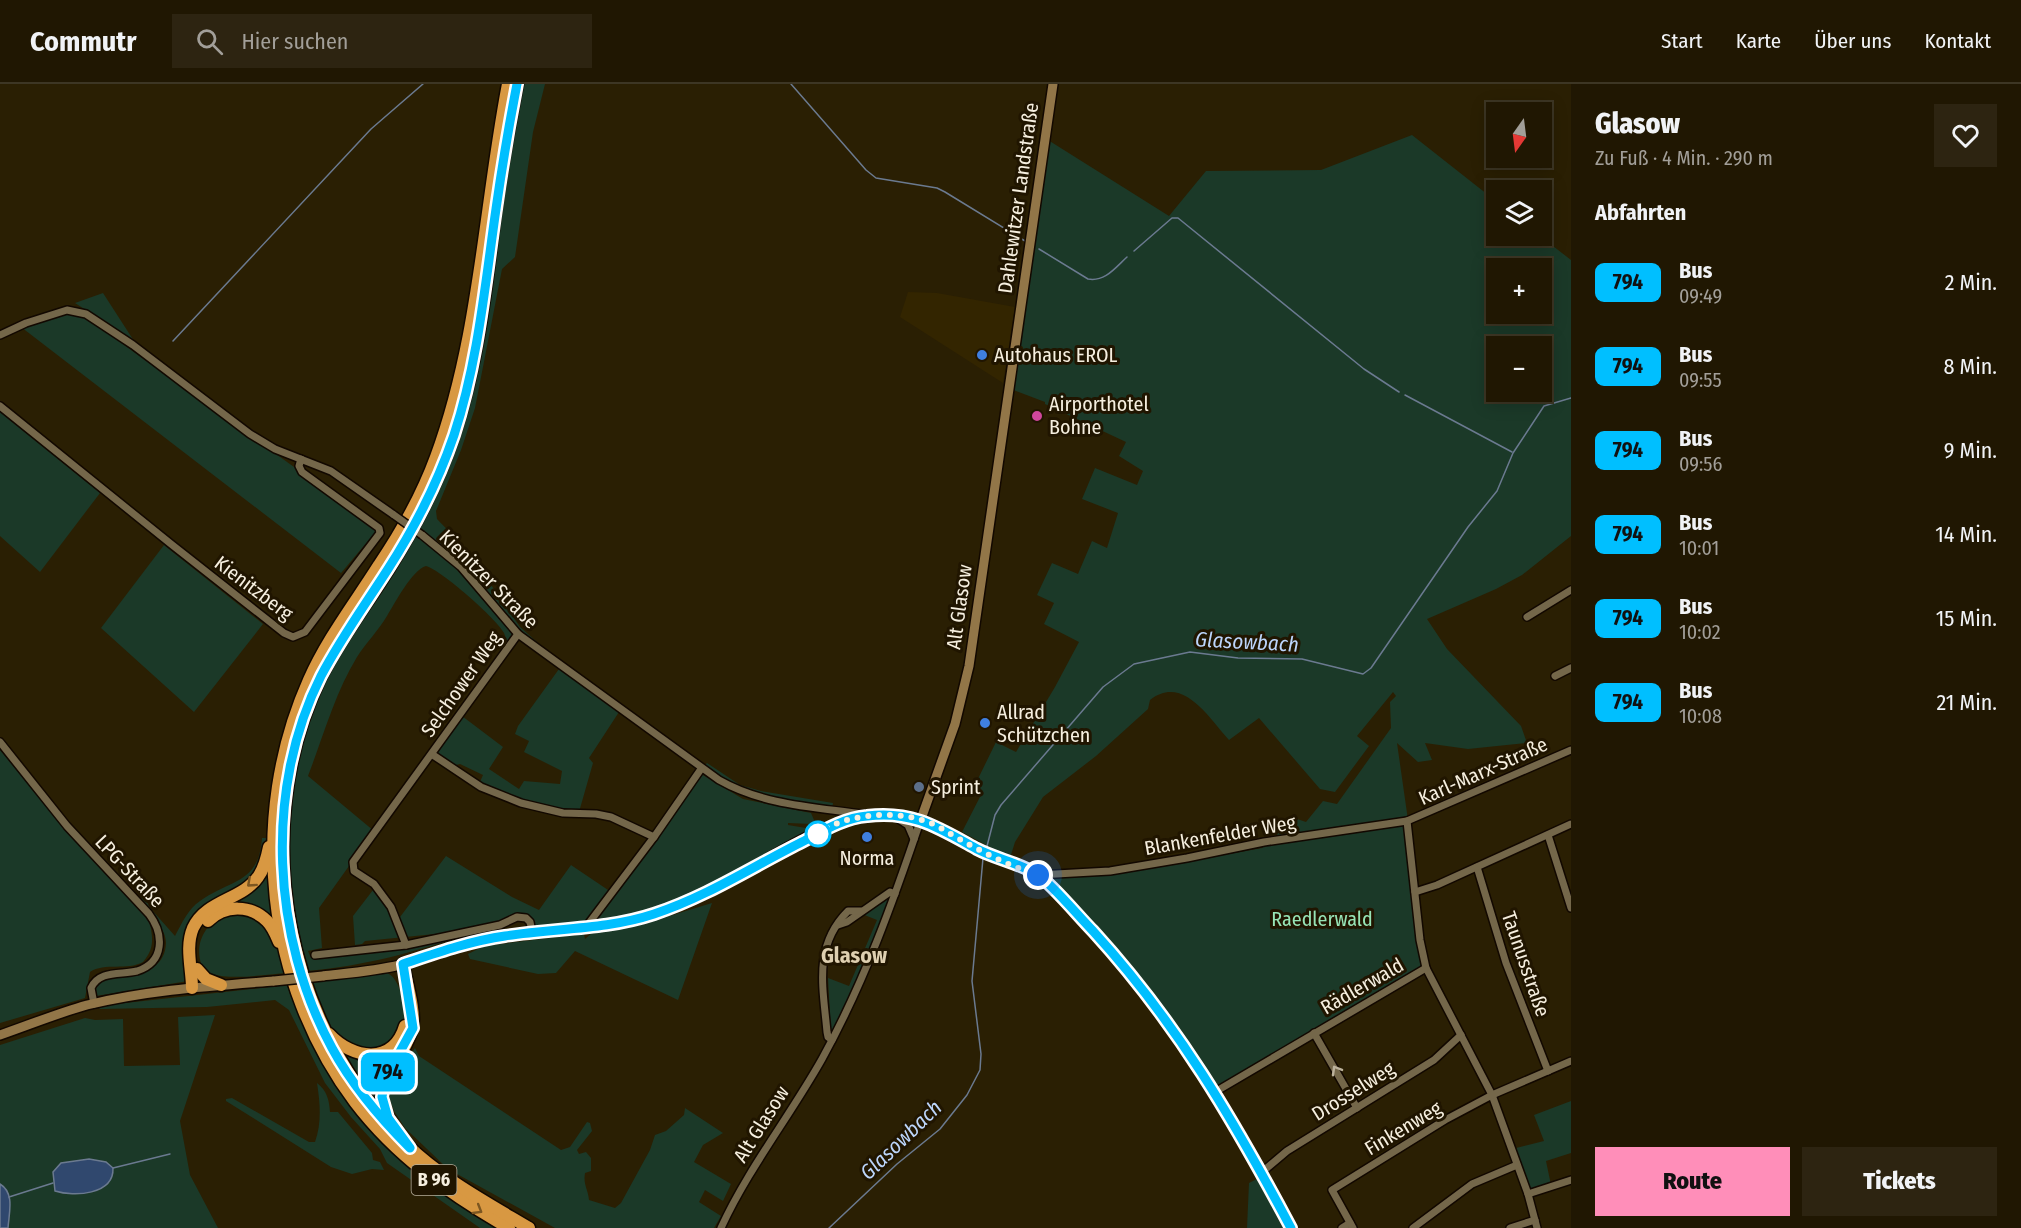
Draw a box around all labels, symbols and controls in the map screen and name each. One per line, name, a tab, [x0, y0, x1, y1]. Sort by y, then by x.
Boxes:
search box	[172, 14, 592, 68]
text: Commutr	[30, 25, 136, 58]
icon: search	[193, 25, 226, 58]
text: Hier suchen	[241, 28, 348, 55]
text: Start	[1661, 28, 1703, 54]
text: Karte	[1736, 28, 1781, 54]
text: Über uns	[1814, 28, 1891, 54]
text: Kontakt	[1924, 28, 1991, 54]
street label: Dahlewitzer Landstraße	[993, 101, 1043, 295]
north arrow	[1486, 102, 1552, 168]
map controls	[1486, 102, 1552, 402]
button: heart	[1934, 104, 1997, 167]
text: Glasow	[1595, 107, 1680, 140]
text: Zu Fuß · 4 Min. · 290 m	[1595, 146, 1773, 170]
button: layers	[1486, 180, 1552, 246]
text: Abfahrten	[1595, 199, 1686, 226]
text: Bus	[1679, 257, 1712, 284]
button: +	[1486, 258, 1552, 324]
text: 794	[1613, 269, 1643, 295]
text: 2 Min.	[1945, 269, 1997, 296]
text: 09:49	[1679, 284, 1722, 308]
button: −	[1486, 336, 1552, 402]
text: Bus	[1679, 341, 1712, 368]
place label: Autohaus EROL	[994, 343, 1117, 367]
marker: Autohaus EROL	[975, 348, 989, 362]
text: 794	[1613, 353, 1643, 379]
text: 8 Min.	[1943, 353, 1997, 380]
text: 09:55	[1679, 368, 1722, 392]
place label: Airporthotel Bohne	[1049, 392, 1149, 439]
marker: Airporthotel Bohne	[1030, 409, 1044, 423]
text: Bus	[1679, 425, 1712, 452]
text: 794	[1613, 437, 1643, 463]
text: 9 Min.	[1944, 437, 1997, 464]
text: 09:56	[1679, 452, 1722, 476]
text: Bus	[1679, 509, 1712, 536]
text: 794	[1613, 521, 1643, 547]
text: 14 Min.	[1935, 521, 1997, 548]
street label: Kienitzer Straße	[435, 525, 543, 633]
text: 10:01	[1679, 536, 1719, 560]
street label: Kienitzberg	[210, 551, 298, 626]
street label: Alt Glasow	[941, 563, 977, 651]
text: Bus	[1679, 593, 1712, 620]
text: 794	[1613, 605, 1643, 631]
text: 15 Min.	[1936, 605, 1997, 632]
text: 10:02	[1679, 620, 1720, 644]
street label: Selchower Weg	[416, 626, 507, 741]
water label: Glasowbach	[1195, 626, 1299, 658]
text: Bus	[1679, 677, 1712, 704]
text: 794	[1613, 689, 1643, 715]
text: 21 Min.	[1937, 689, 1997, 716]
place label: Allrad Schützchen	[997, 700, 1090, 747]
text: 10:08	[1679, 704, 1722, 728]
marker: Allrad Schützchen	[978, 716, 992, 730]
street label: Karl-Marx-Straße	[1415, 732, 1551, 810]
place label: Sprint	[931, 775, 981, 799]
marker: Sprint	[912, 780, 926, 794]
street label: Blankenfelder Weg	[1142, 810, 1298, 860]
unlabelled marker	[805, 821, 831, 847]
street label: LPG-Straße	[90, 830, 170, 912]
marker: Norma	[860, 830, 874, 844]
place label: Norma	[840, 846, 894, 870]
your location	[1023, 860, 1053, 890]
one-way arrow	[247, 876, 257, 887]
park label: Raedlerwald	[1271, 907, 1373, 931]
street label: Taunusstraße	[1497, 908, 1555, 1020]
district label: Glasow	[821, 942, 887, 969]
street label: Rädlerwald	[1316, 953, 1408, 1019]
line badge: 794	[354, 1052, 422, 1092]
street label: Drosselweg	[1307, 1056, 1399, 1126]
text: 794	[373, 1059, 403, 1085]
one-way arrow	[1332, 1066, 1343, 1076]
street label: Alt Glasow	[728, 1081, 794, 1167]
water label: Glasowbach	[855, 1095, 947, 1185]
street label: Finkenweg	[1360, 1095, 1446, 1160]
button: Route	[1595, 1147, 1790, 1216]
button: Tickets	[1802, 1147, 1997, 1216]
road number: B 96	[412, 1165, 456, 1195]
one-way arrow	[472, 1203, 482, 1214]

